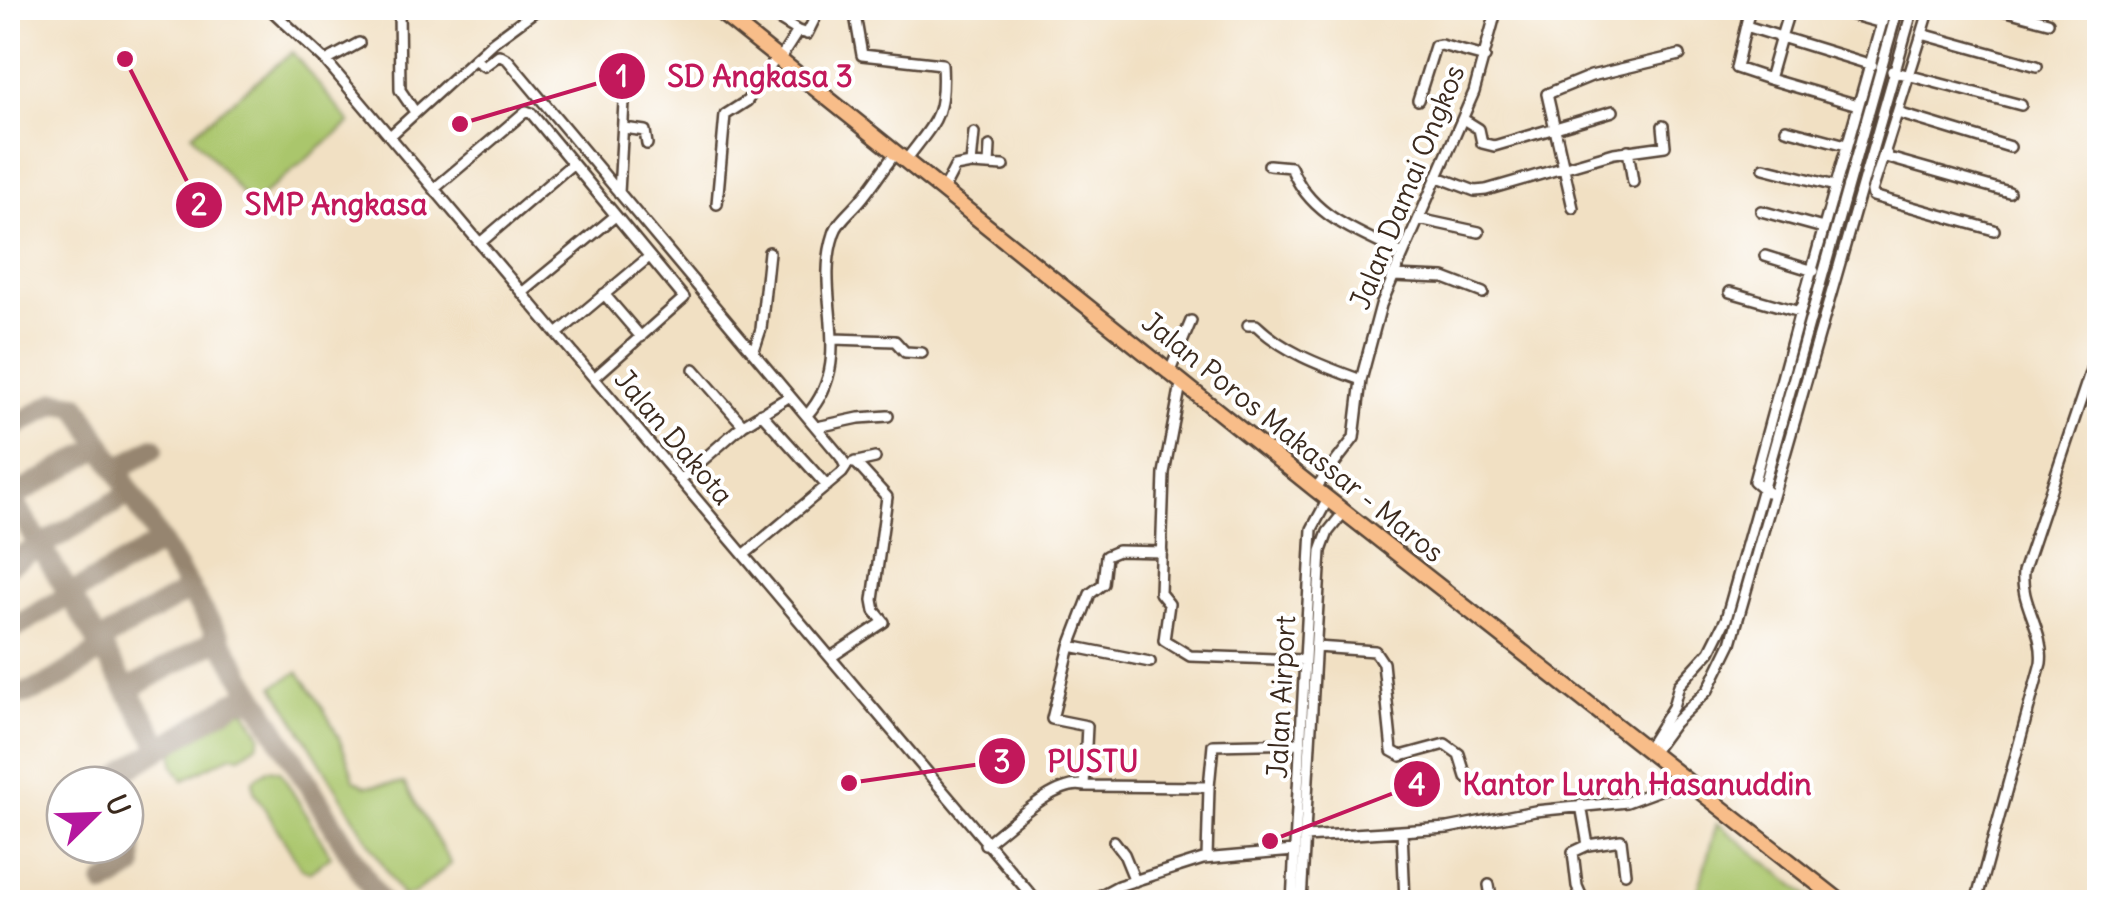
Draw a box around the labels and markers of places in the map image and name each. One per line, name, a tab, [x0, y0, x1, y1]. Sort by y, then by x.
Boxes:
callout: SD Angkasa 3	[597, 46, 873, 106]
callout: SMP Angkasa	[174, 175, 447, 235]
callout: PUSTU	[977, 731, 1159, 791]
callout: Kantor Lurah Hasanuddin	[1392, 754, 1831, 814]

